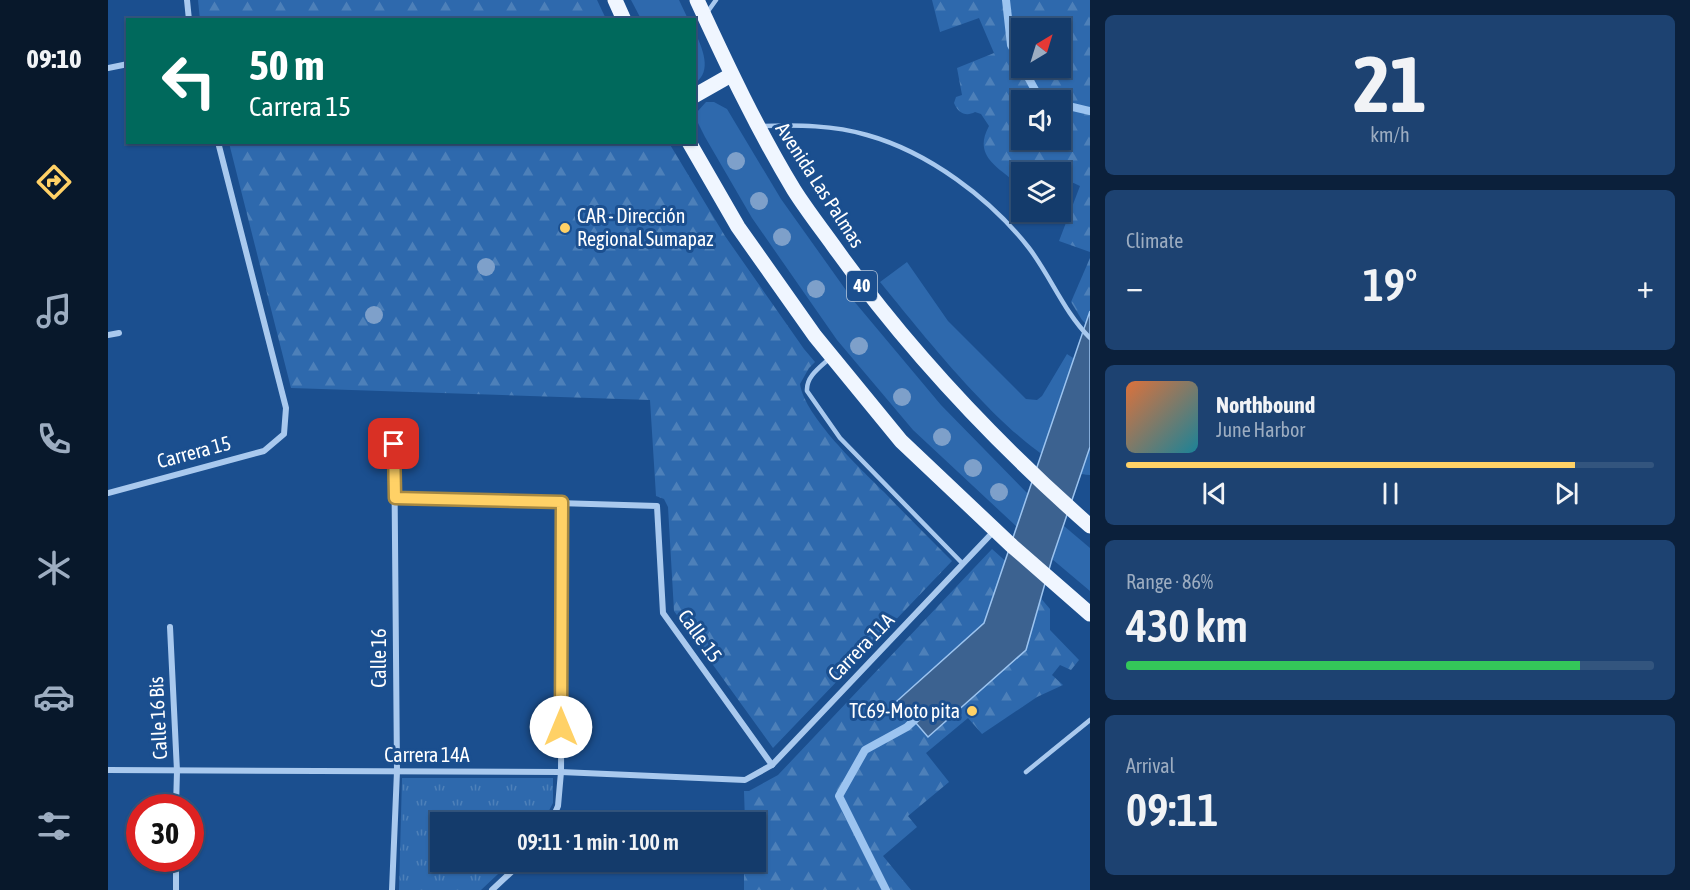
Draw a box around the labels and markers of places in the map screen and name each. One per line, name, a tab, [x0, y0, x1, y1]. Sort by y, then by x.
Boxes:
place label: CAR - Dirección Regional Sumapaz	[577, 204, 713, 250]
marker: CAR - Dirección Regional Sumapaz	[558, 221, 572, 235]
pin	[368, 418, 419, 469]
place label: TC69-Moto pita	[849, 699, 960, 722]
marker: TC69-Moto pita	[965, 704, 979, 718]

